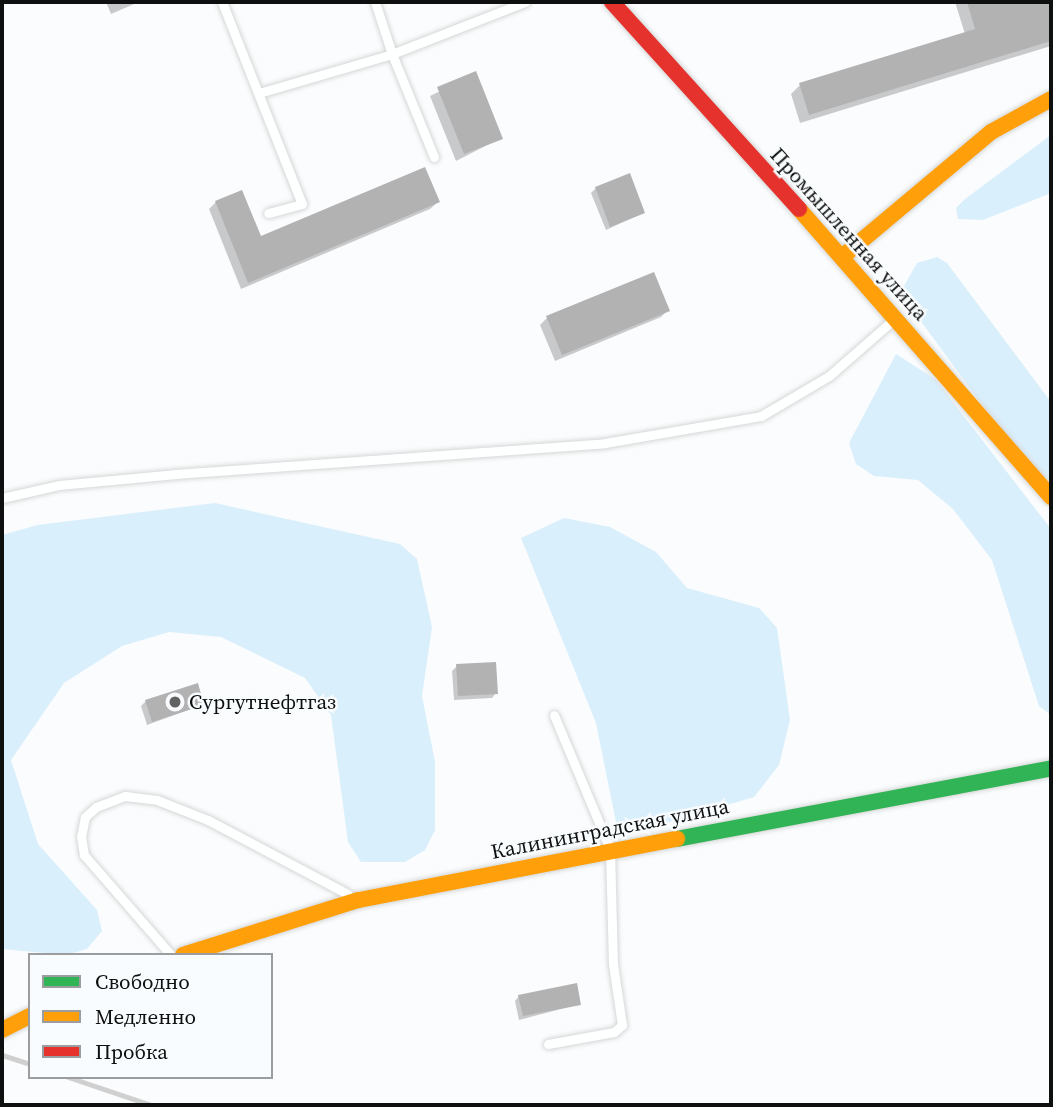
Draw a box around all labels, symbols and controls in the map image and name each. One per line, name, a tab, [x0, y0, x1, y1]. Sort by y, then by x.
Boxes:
street label: Промышленная улица	[765, 142, 933, 326]
place label: Сургутнефтгаз	[189, 689, 336, 715]
marker: Сургутнефтгаз	[167, 694, 183, 710]
street label: Калининградская улица	[489, 794, 731, 864]
legend	[28, 953, 273, 1079]
text: Свободно	[95, 967, 190, 996]
text: Медленно	[95, 1002, 196, 1031]
text: Пробка	[95, 1037, 168, 1066]

